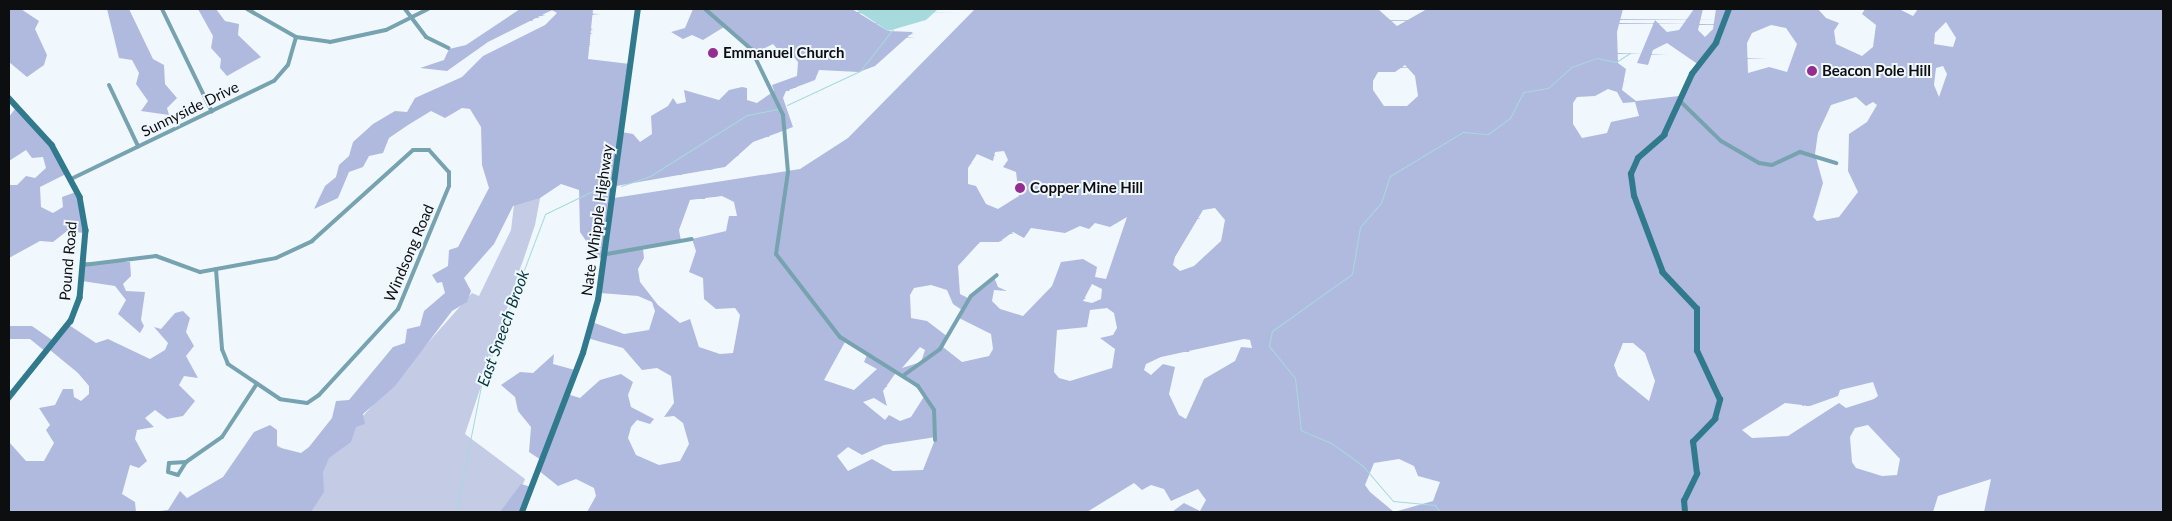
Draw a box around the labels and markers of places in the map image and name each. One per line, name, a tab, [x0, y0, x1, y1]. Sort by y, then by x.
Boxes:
place label: Emmanuel Church	[723, 44, 844, 62]
marker: Emmanuel Church	[707, 47, 719, 59]
place label: Beacon Pole Hill	[1822, 62, 1931, 80]
marker: Beacon Pole Hill	[1806, 65, 1818, 77]
place label: Copper Mine Hill	[1030, 179, 1143, 197]
marker: Copper Mine Hill	[1014, 182, 1026, 194]

